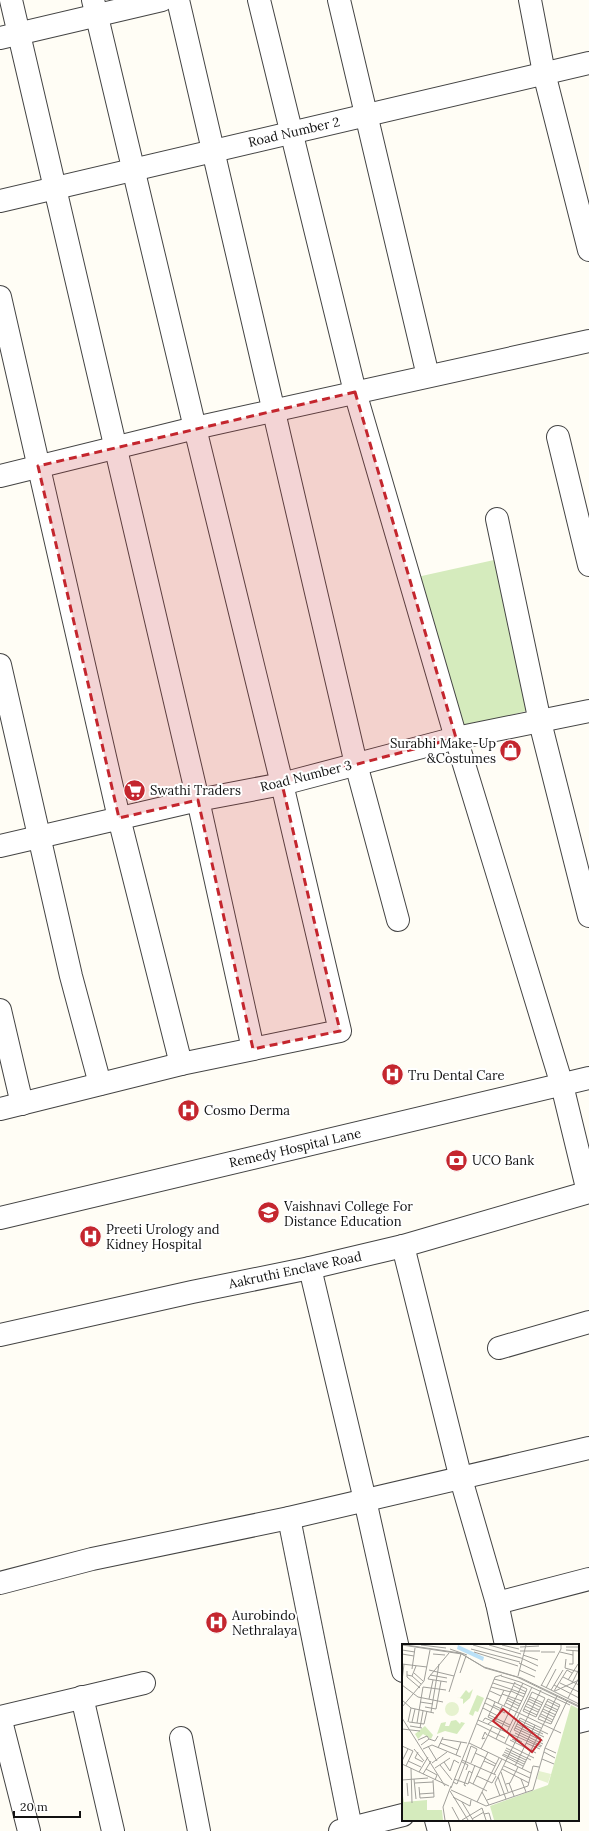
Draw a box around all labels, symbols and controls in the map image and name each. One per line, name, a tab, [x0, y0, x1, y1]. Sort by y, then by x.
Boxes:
street label: Road Number 2	[247, 113, 341, 151]
place label: Surabhi Make-Up &Costumes	[390, 735, 496, 767]
shop icon: Surabhi Make-Up &Costumes	[498, 737, 524, 763]
street label: Road Number 3	[258, 756, 354, 796]
supermarket icon: Swathi Traders	[122, 777, 148, 803]
place label: Swathi Traders	[150, 782, 241, 799]
hospital icon: Tru Dental Care	[379, 1062, 405, 1088]
place label: Tru Dental Care	[408, 1067, 505, 1084]
hospital icon: Cosmo Derma	[175, 1097, 201, 1123]
place label: Cosmo Derma	[204, 1102, 290, 1119]
street label: Remedy Hospital Lane	[227, 1125, 363, 1171]
bank icon: UCO Bank	[443, 1147, 469, 1173]
place label: UCO Bank	[472, 1152, 534, 1169]
place label: Vaishnavi College For Distance Education	[283, 1198, 413, 1230]
school or university icon: Vaishnavi College For Distance Education	[256, 1200, 282, 1226]
place label: Preeti Urology and Kidney Hospital	[106, 1221, 220, 1253]
hospital icon: Preeti Urology and Kidney Hospital	[78, 1223, 104, 1249]
street label: Aakruthi Enclave Road	[226, 1248, 363, 1293]
place label: Aurobindo Nethralaya	[231, 1607, 298, 1639]
hospital icon: Aurobindo Nethralaya	[203, 1609, 229, 1635]
inset map	[402, 1644, 579, 1821]
scale bar	[14, 1793, 80, 1819]
text: 20 m	[20, 1799, 48, 1814]

